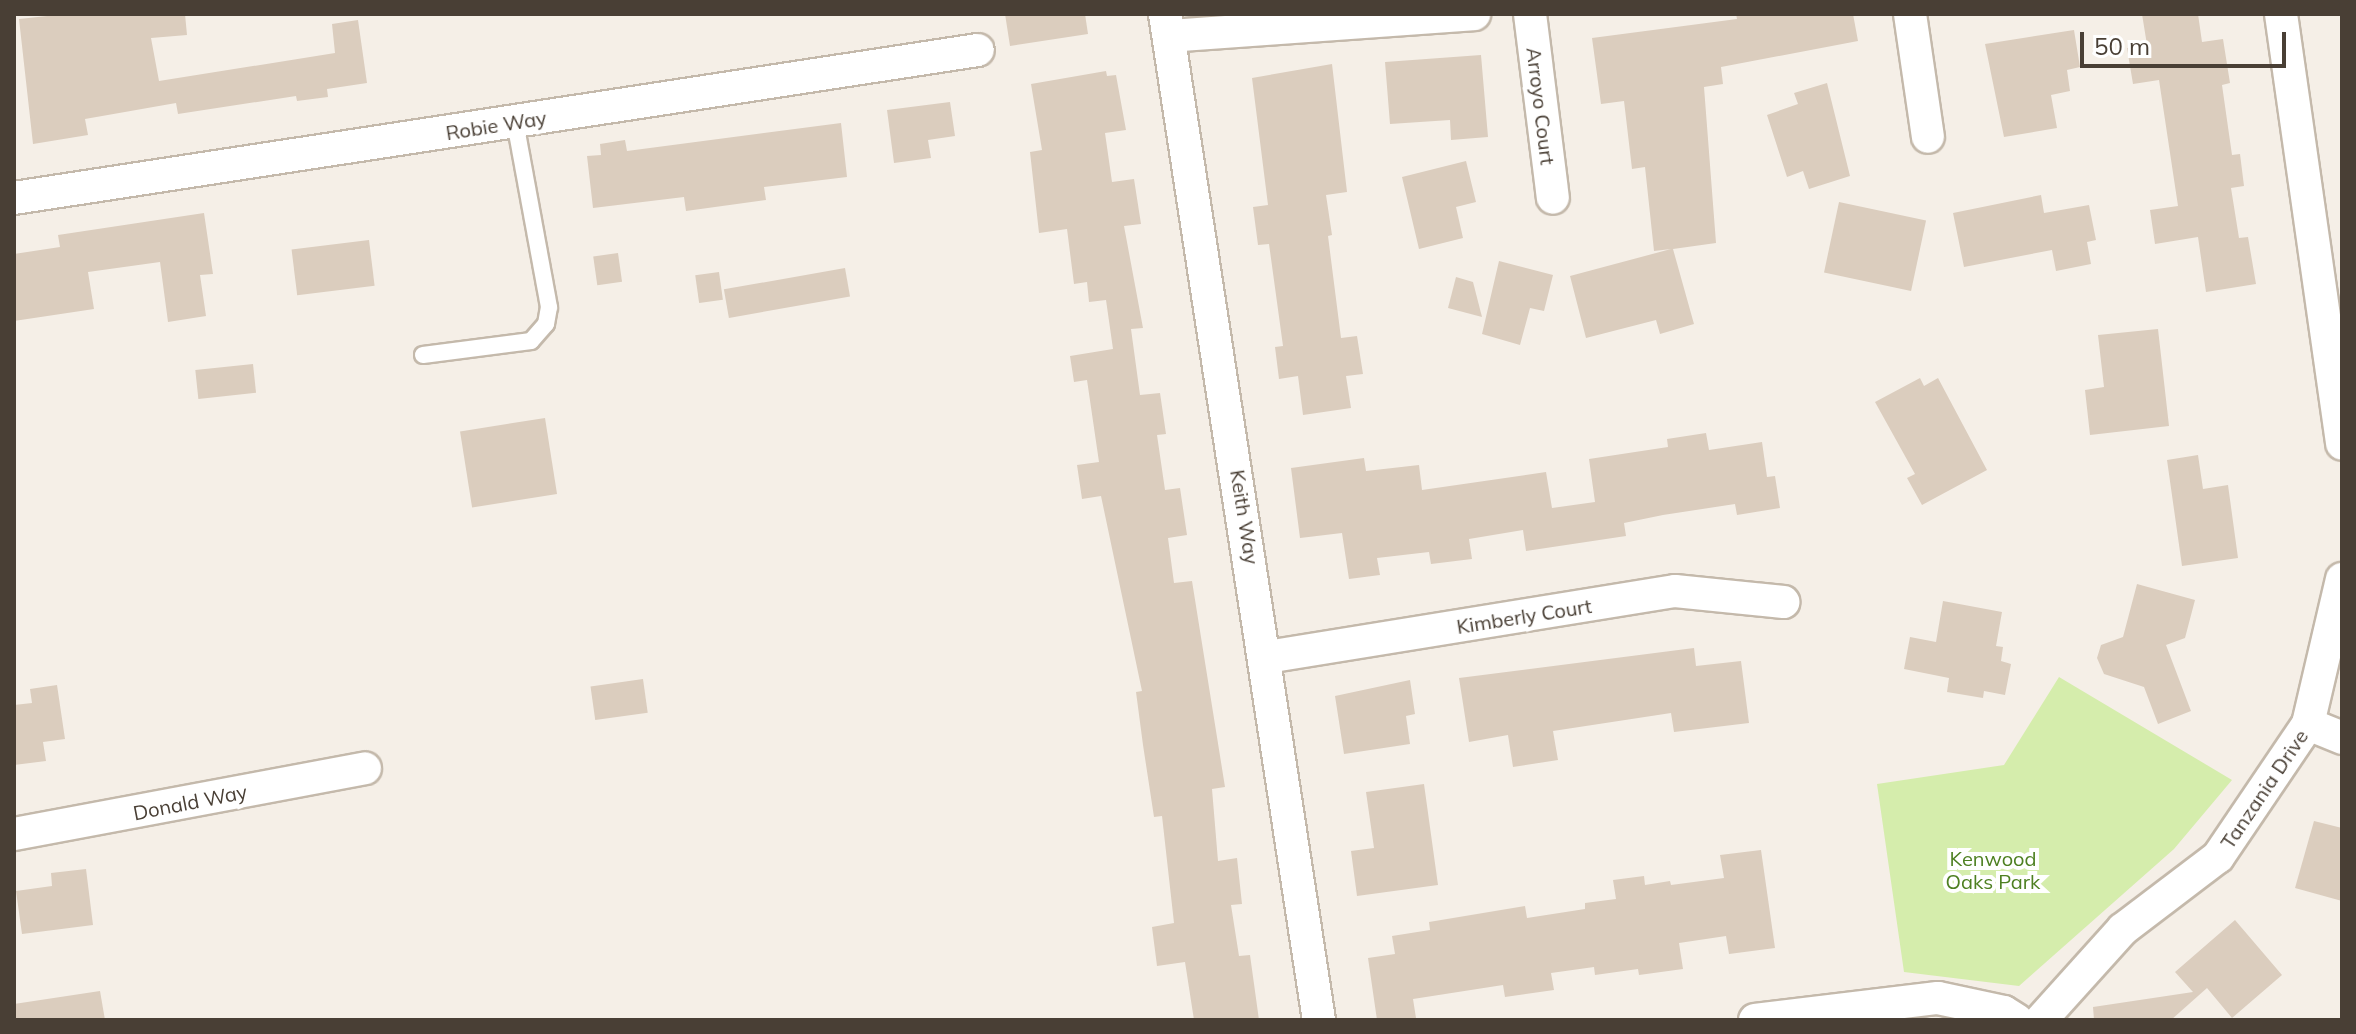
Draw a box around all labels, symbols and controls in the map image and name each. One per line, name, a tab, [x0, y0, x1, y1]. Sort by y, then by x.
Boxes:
scale bar	[2084, 16, 2290, 66]
text: 50 m	[2094, 31, 2150, 61]
street label: Arroyo Court	[1522, 46, 1560, 166]
street label: Robie Way	[444, 105, 548, 145]
street label: Keith Way	[1226, 468, 1264, 566]
street label: Kimberly Court	[1455, 593, 1593, 639]
street label: Tanzania Drive	[2215, 725, 2313, 853]
street label: Donald Way	[131, 779, 249, 825]
park label: Kenwood Oaks Park	[1946, 847, 2040, 894]

